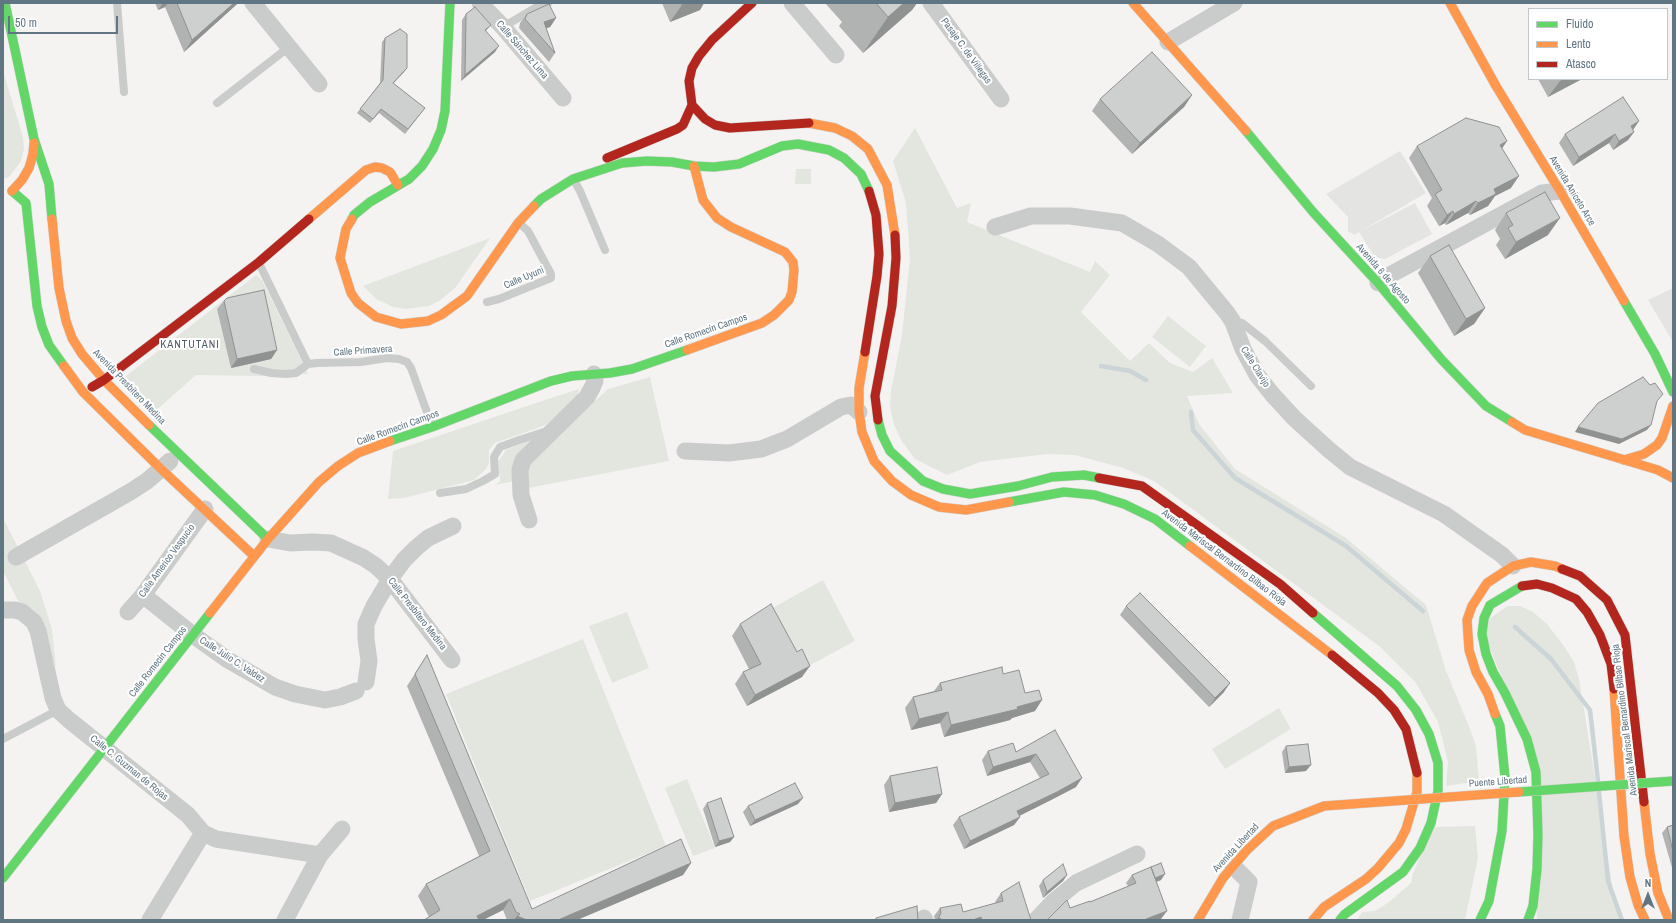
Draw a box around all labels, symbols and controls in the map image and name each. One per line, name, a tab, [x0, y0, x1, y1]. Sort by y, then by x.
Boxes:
scale bar	[10, 8, 120, 34]
legend	[1528, 8, 1668, 80]
text: 50 m	[15, 15, 37, 31]
street label: Pasaje C. de Villegas	[938, 16, 994, 86]
text: Fluido	[1566, 16, 1593, 32]
street label: Calle Sánchez Lima	[493, 18, 551, 82]
text: Lento	[1566, 36, 1591, 52]
text: Atasco	[1566, 56, 1596, 72]
street label: Avenida Aniceto Arce	[1546, 154, 1598, 228]
street label: Avenida 6 de Agosto	[1354, 241, 1412, 307]
street label: Calle Uyuni	[502, 264, 546, 292]
street label: Calle Romecín Campos	[663, 311, 749, 351]
district label: KANTUTANI	[160, 338, 220, 352]
street label: Calle Primavera	[333, 343, 393, 359]
street label: Calle Clavijo	[1238, 344, 1272, 390]
street label: Avenida Presbítero Medina	[90, 347, 168, 427]
street label: Calle Romecín Campos	[355, 408, 441, 448]
street label: Avenida Mariscal Bernardino Bilbao Rioja	[1159, 507, 1289, 609]
street label: Calle Americo Vespucio	[136, 522, 198, 600]
street label: Calle Presbítero Medina	[385, 575, 449, 653]
street label: Calle Romecín Campos	[127, 624, 189, 700]
street label: Calle Julio C. Valdez	[197, 634, 267, 686]
street label: Avenida Mariscal Bernardino Bilbao Rioja	[1610, 643, 1640, 797]
street label: Calle C. Guzman de Rojas	[88, 733, 170, 803]
street label: Puente Libertad	[1468, 774, 1528, 790]
street label: Avenida Libertad	[1210, 821, 1262, 875]
north arrow	[1628, 875, 1668, 915]
text: N	[1645, 876, 1651, 890]

